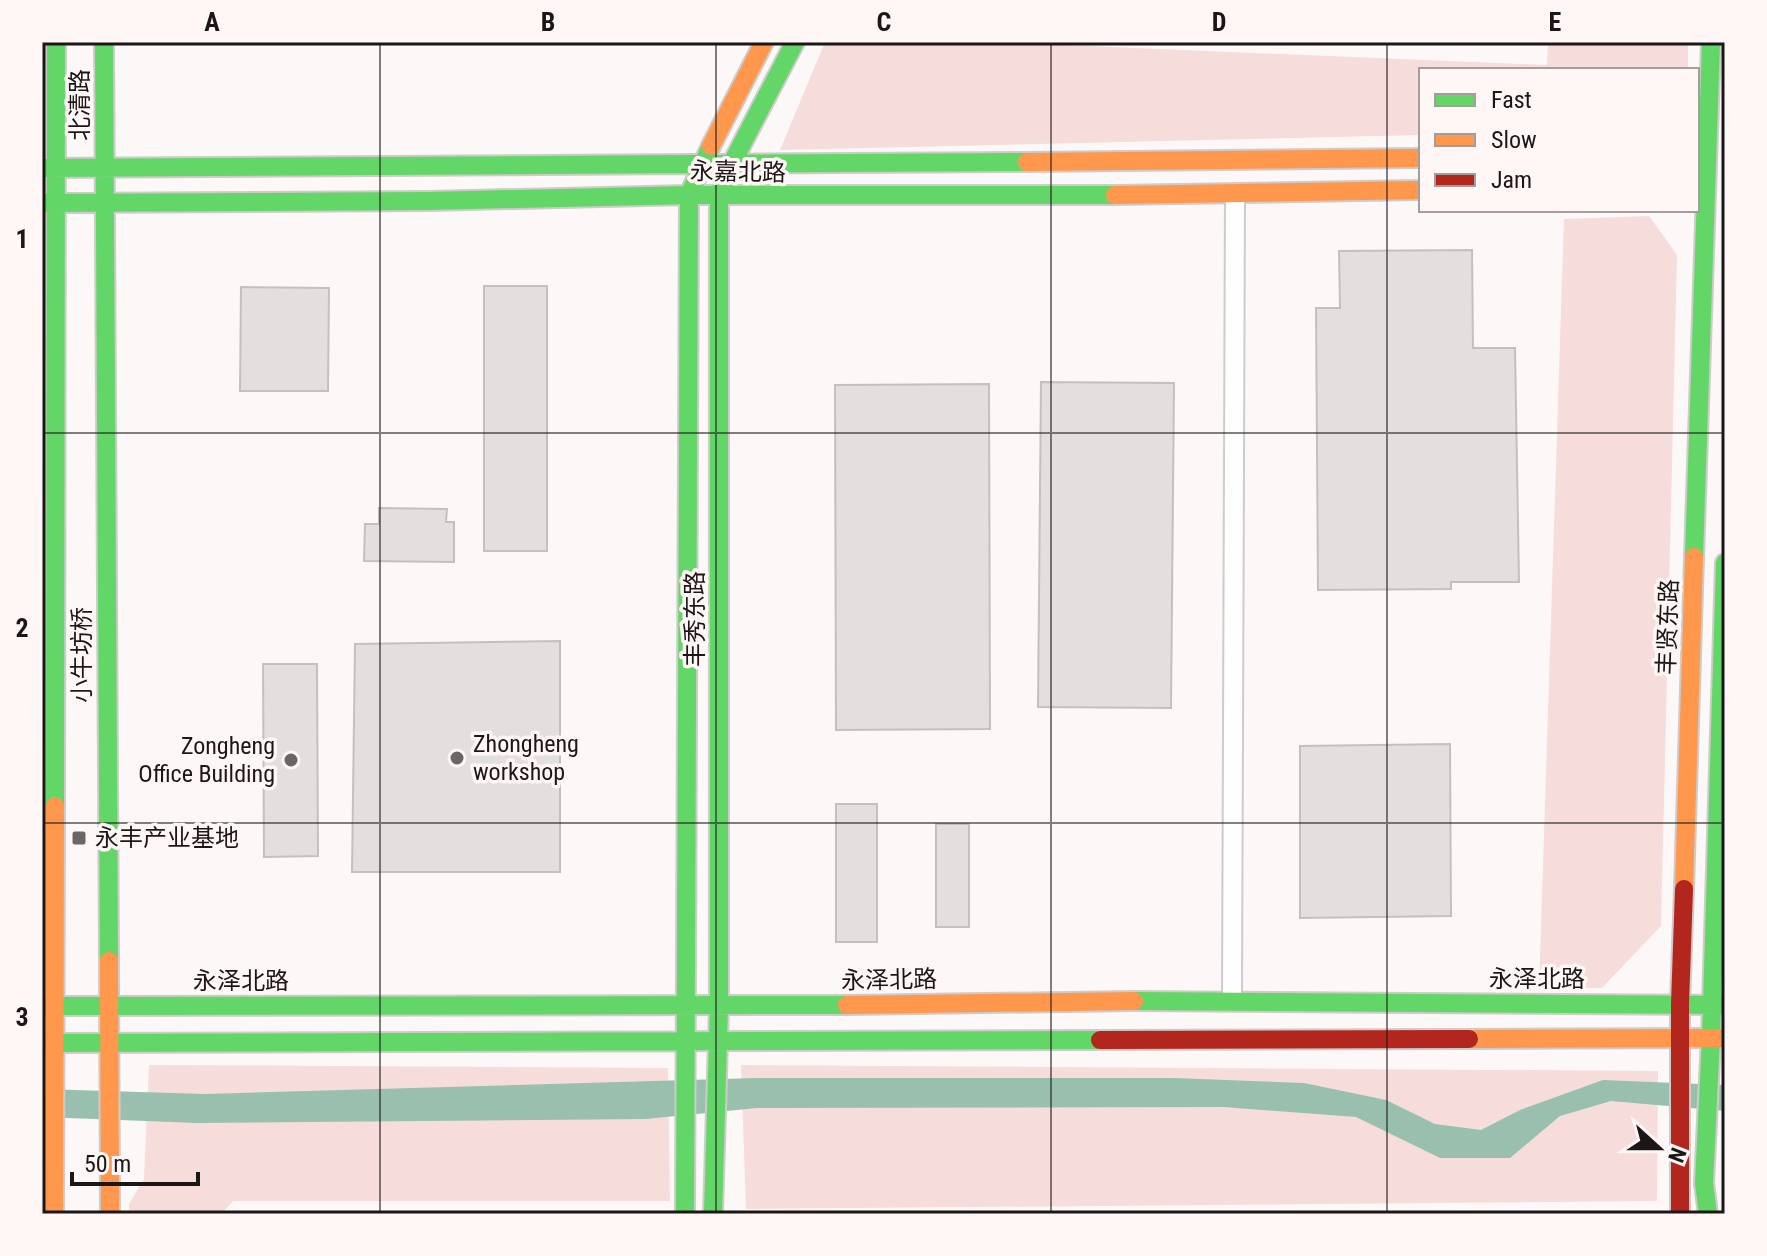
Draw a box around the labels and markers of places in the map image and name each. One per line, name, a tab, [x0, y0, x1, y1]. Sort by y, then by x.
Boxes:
place label: Zhongheng workshop	[473, 730, 579, 786]
place label: Zongheng Office Building	[138, 732, 275, 788]
marker: Zhongheng workshop	[448, 749, 466, 767]
marker: Zongheng Office Building	[282, 751, 300, 769]
place label: 永丰产业基地	[95, 824, 239, 852]
marker: 永丰产业基地	[70, 829, 88, 847]

